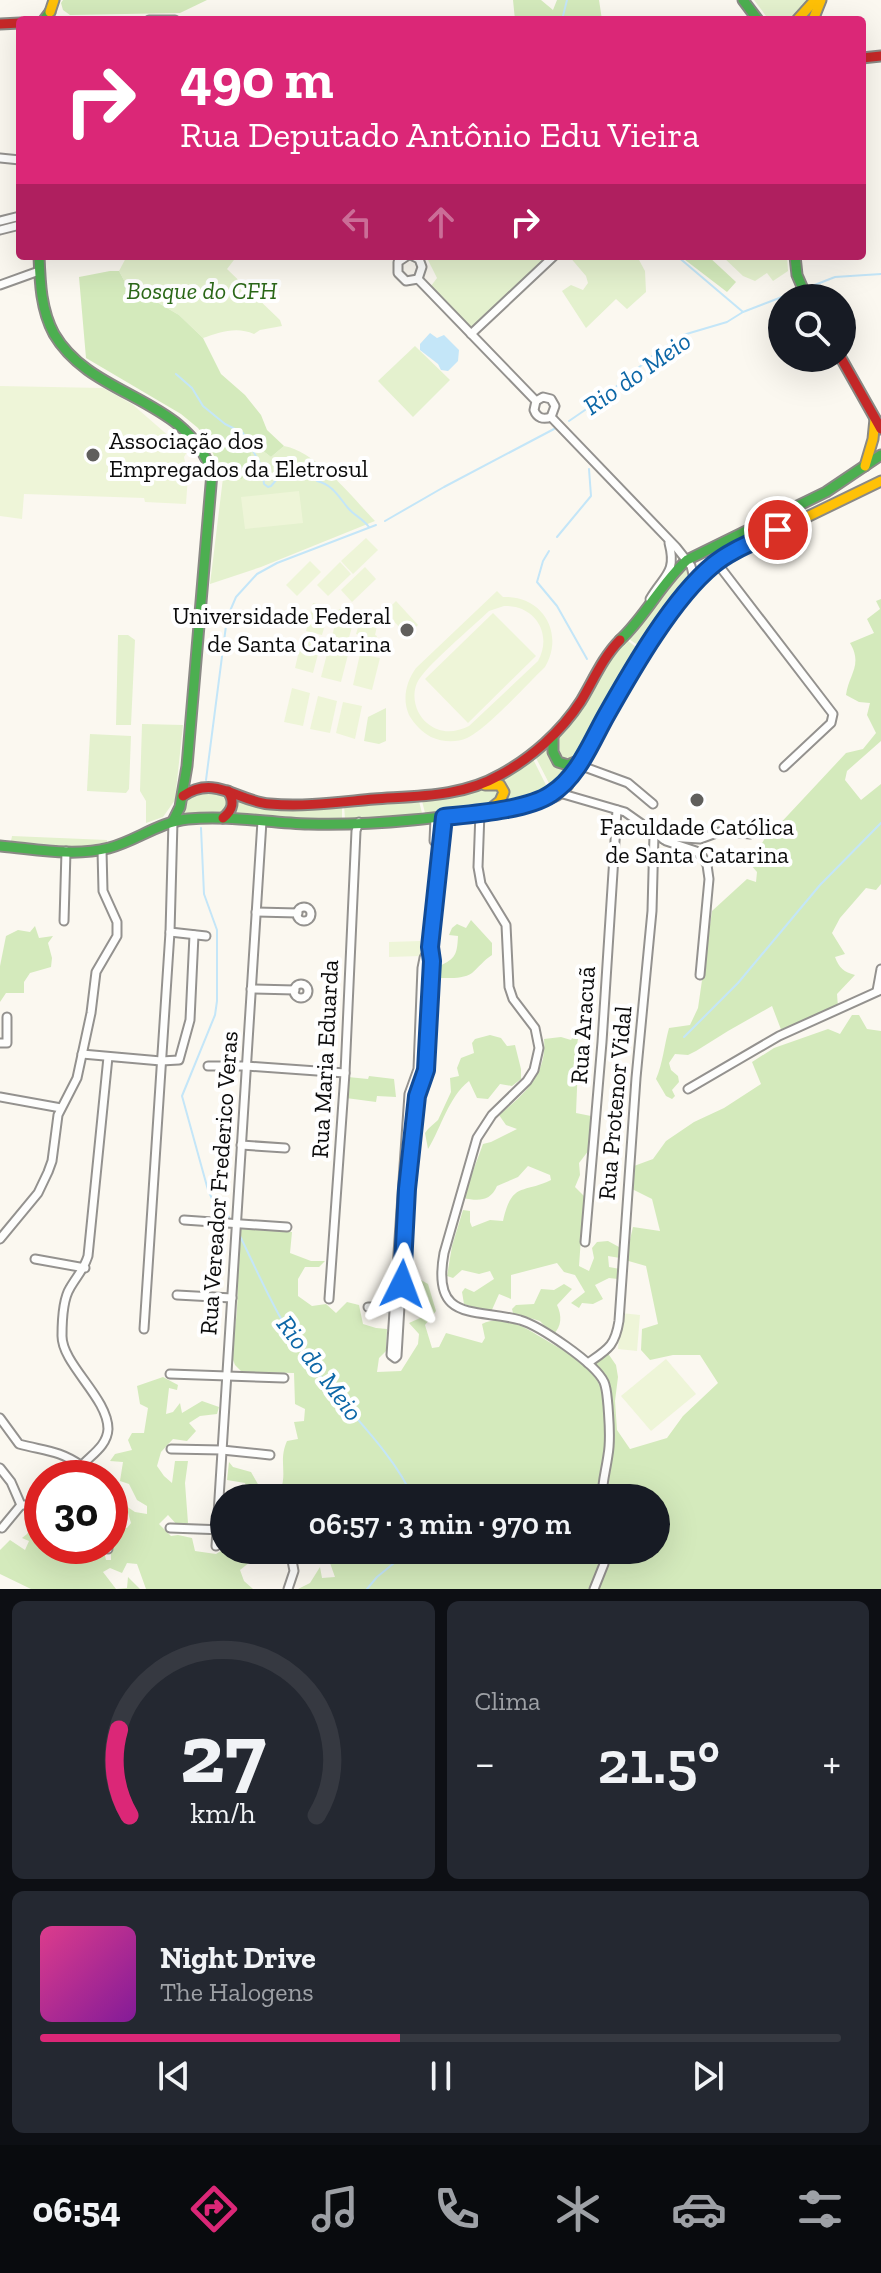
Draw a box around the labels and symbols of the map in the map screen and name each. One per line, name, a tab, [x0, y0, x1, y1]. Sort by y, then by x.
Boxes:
park label: Bosque do CFH	[127, 276, 278, 305]
water label: Rio do Meio	[577, 324, 697, 422]
place label: Associação dos Empregados da Eletrosul	[109, 426, 368, 483]
marker: Associação dos Empregados da Eletrosul	[84, 446, 102, 464]
pin	[744, 496, 812, 564]
place label: Universidade Federal de Santa Catarina	[172, 601, 391, 658]
marker: Universidade Federal de Santa Catarina	[398, 621, 416, 639]
marker: Faculdade Católica de Santa Catarina	[688, 791, 706, 809]
place label: Faculdade Católica de Santa Catarina	[600, 812, 795, 869]
street label: Rua Maria Eduarda	[305, 959, 344, 1159]
street label: Rua Aracuã	[564, 965, 601, 1085]
street label: Rua Protenor Vidal	[592, 1005, 637, 1201]
street label: Rua Vereador Frederico Veras	[193, 1030, 244, 1336]
position arrow	[360, 1242, 444, 1326]
water label: Rio do Meio	[270, 1309, 370, 1427]
speed limit sign: 30	[24, 1460, 128, 1564]

